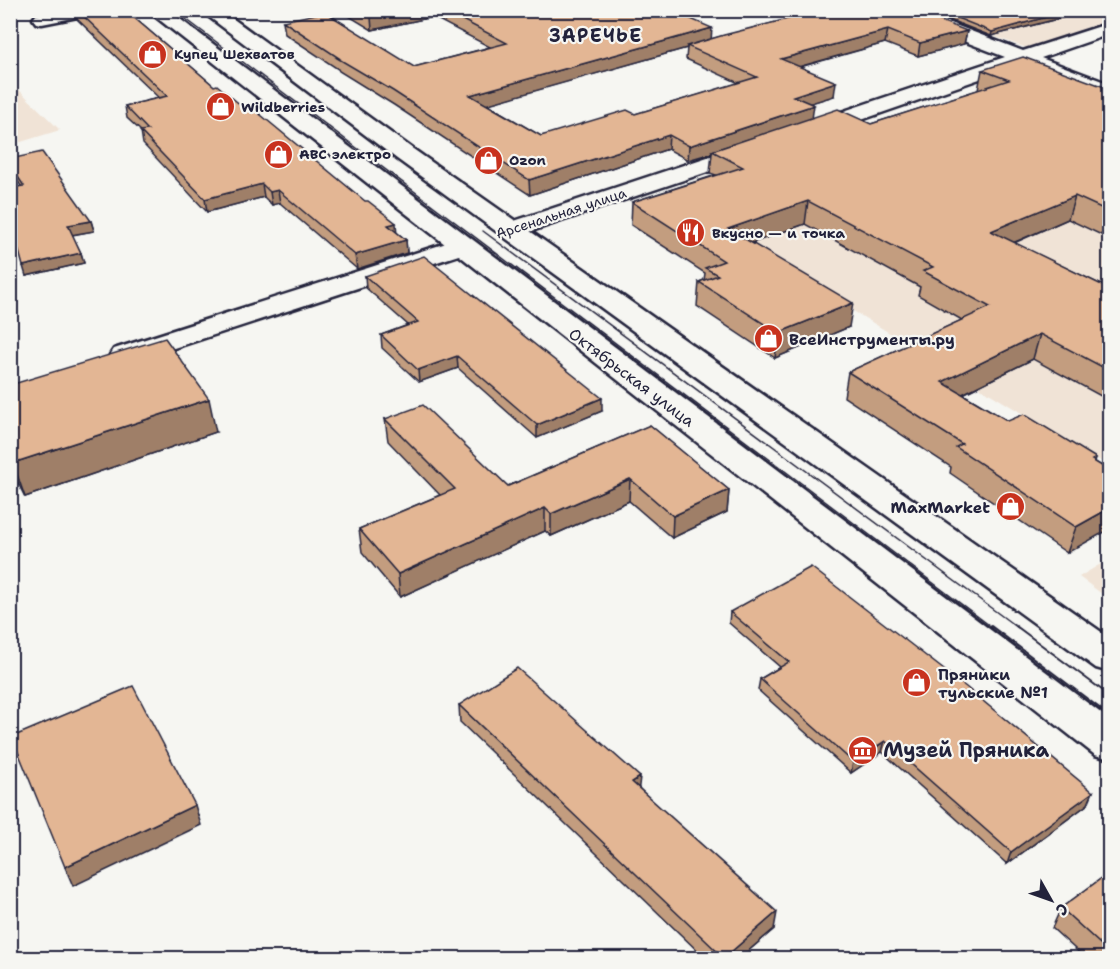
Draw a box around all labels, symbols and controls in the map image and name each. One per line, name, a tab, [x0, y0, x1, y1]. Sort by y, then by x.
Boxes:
district label: ЗАРЕЧЬЕ	[549, 24, 643, 48]
shop icon: Купец Шехватов	[137, 38, 169, 70]
place label: Купец Шехватов	[174, 45, 295, 63]
shop icon: Wildberries	[204, 91, 236, 123]
place label: Wildberries	[241, 98, 325, 116]
shop icon: АВС электро	[262, 138, 294, 170]
shop icon: Ozon	[472, 144, 504, 176]
place label: АВС электро	[299, 145, 391, 163]
place label: Ozon	[509, 151, 546, 169]
street label: Арсенальная улица	[493, 183, 629, 243]
restaurant icon: Вкусно — и точка	[675, 217, 707, 249]
place label: Вкусно — и точка	[712, 224, 845, 242]
street label: Октябрьская улица	[565, 323, 699, 432]
shop icon: ВсеИнструменты.ру	[752, 323, 784, 355]
place label: ВсеИнструменты.ру	[789, 329, 955, 350]
shop icon: MaxMarket	[995, 491, 1027, 523]
place label: MaxMarket	[891, 497, 990, 518]
place label: Пряники тульские №1	[938, 664, 1048, 703]
shop icon: Пряники тульские №1	[901, 667, 933, 699]
museum icon: Музей Пряника	[846, 734, 878, 766]
place label: Музей Пряника	[883, 737, 1049, 763]
north arrow	[1021, 870, 1081, 930]
text: С	[1051, 899, 1073, 920]

